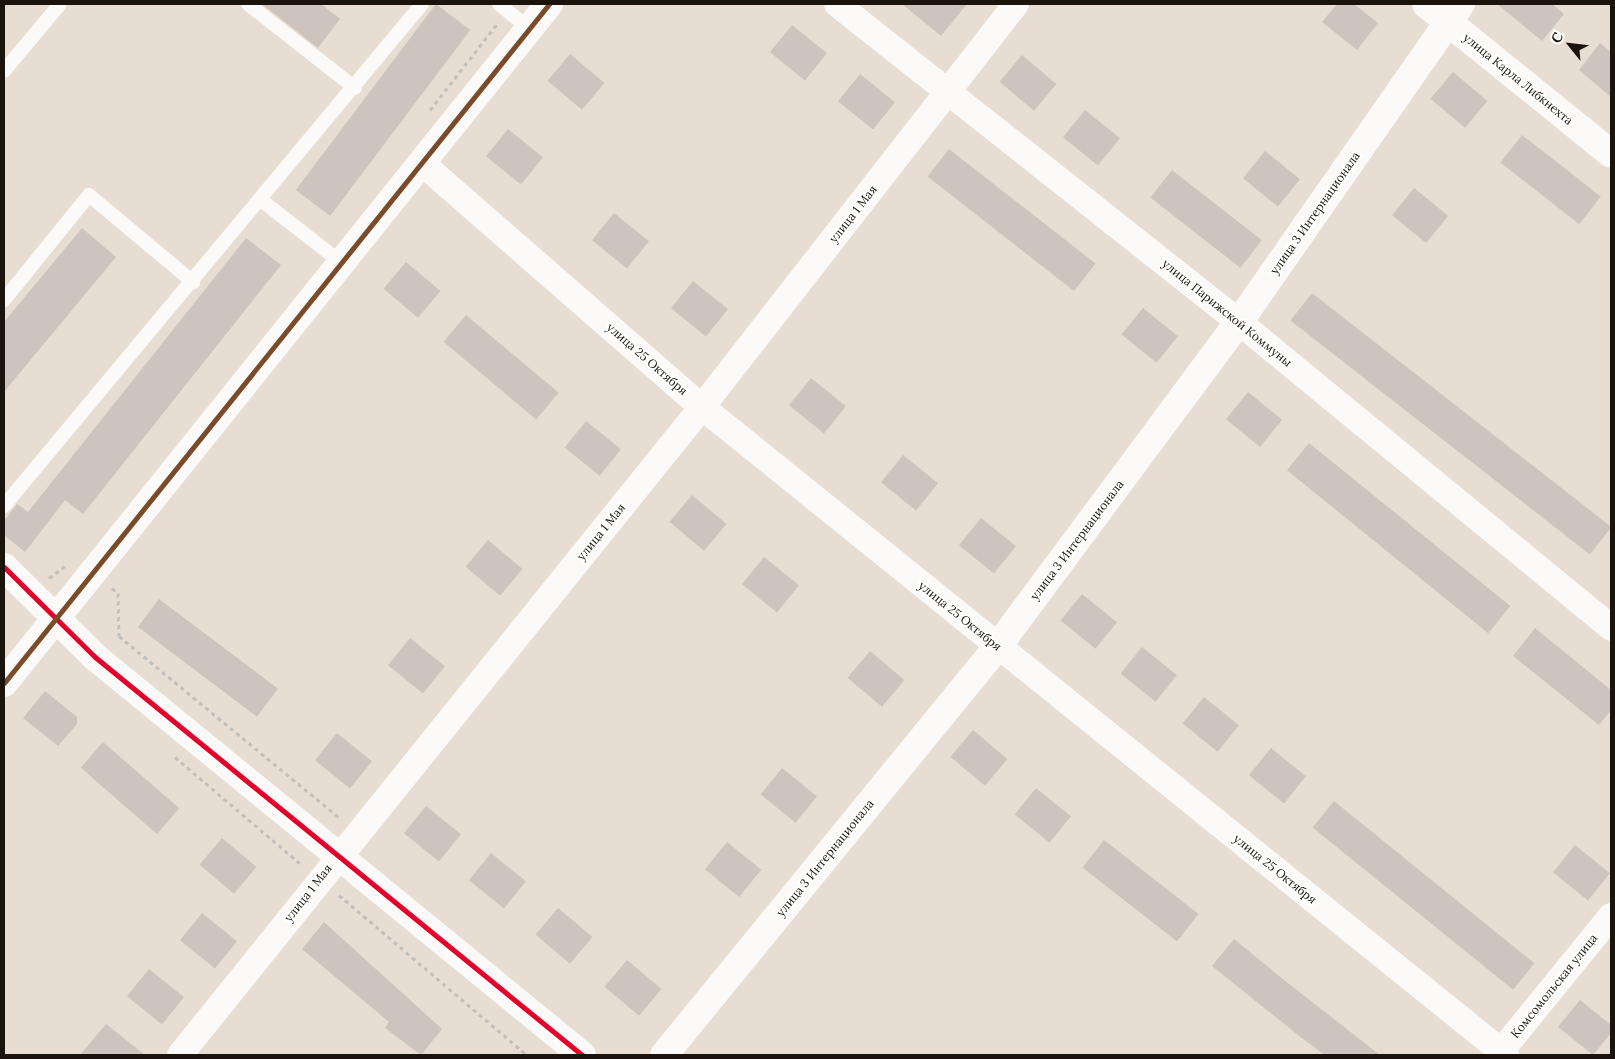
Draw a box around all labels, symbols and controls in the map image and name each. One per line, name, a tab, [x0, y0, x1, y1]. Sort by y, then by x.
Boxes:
north arrow	[1545, 20, 1595, 70]
text: С	[1547, 29, 1567, 46]
street label: улица Карла Либкнехта	[1460, 30, 1576, 128]
street label: улица 3 Интернационала	[1267, 149, 1363, 277]
street label: улица 1 Мая	[826, 182, 880, 246]
street label: улица Парижской Коммуны	[1159, 256, 1295, 370]
street label: улица 25 Октября	[604, 320, 690, 398]
street label: улица 3 Интернационала	[1027, 477, 1127, 603]
street label: улица 1 Мая	[574, 501, 628, 563]
street label: улица 25 Октября	[916, 578, 1004, 654]
street label: улица 3 Интернационала	[773, 797, 877, 919]
street label: улица 25 Октября	[1231, 831, 1319, 907]
street label: улица 1 Мая	[281, 861, 335, 925]
street label: Комсомольская улица	[1508, 931, 1600, 1041]

